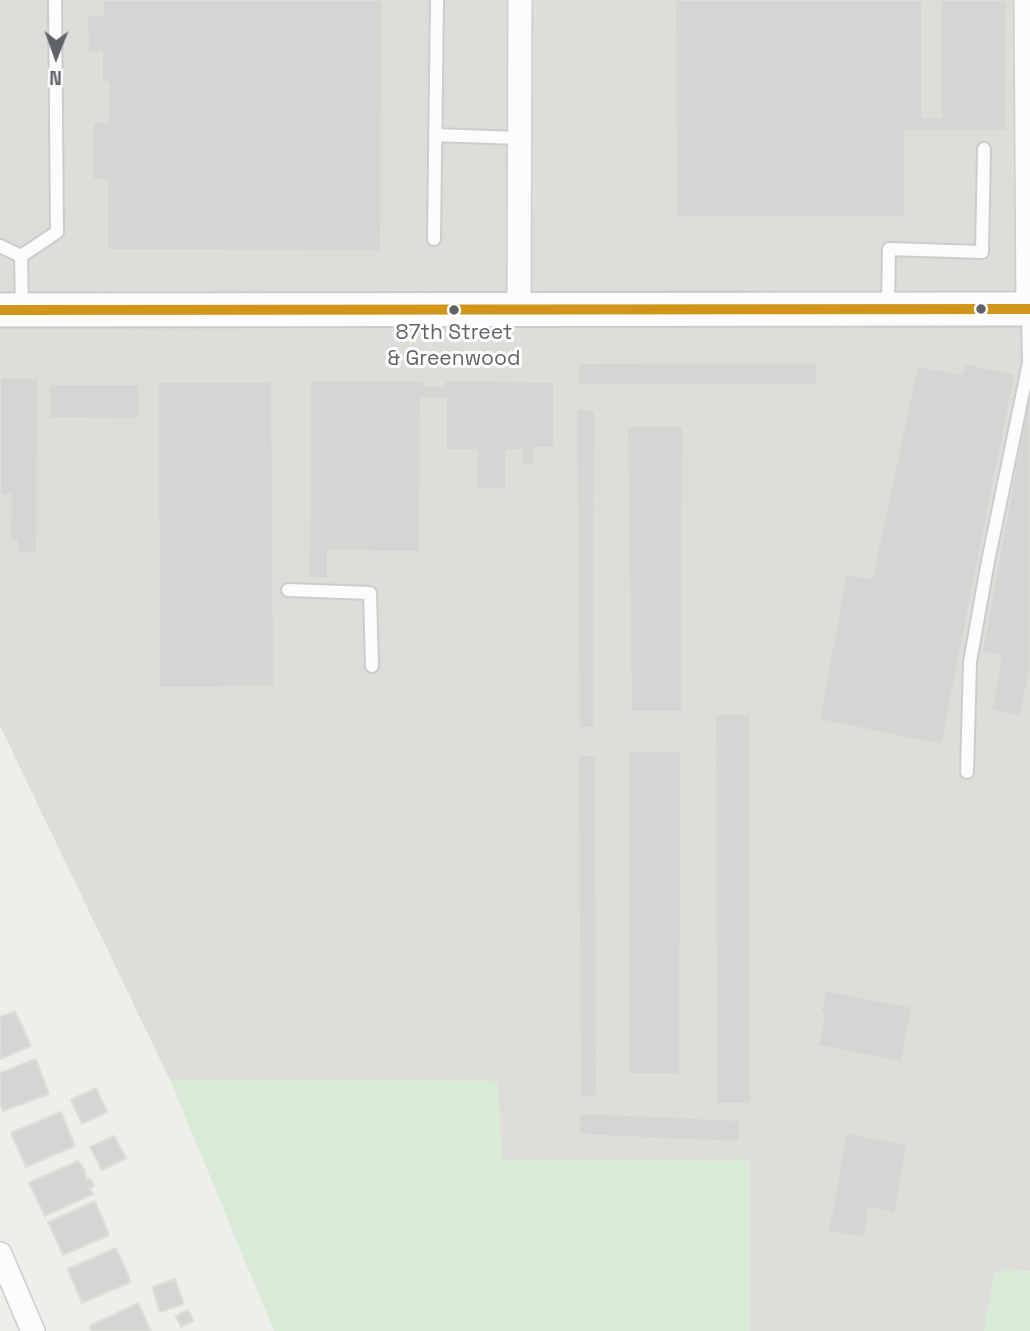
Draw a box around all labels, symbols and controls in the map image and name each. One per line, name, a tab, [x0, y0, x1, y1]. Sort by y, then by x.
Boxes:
north arrow	[21, 21, 91, 91]
text: N	[49, 65, 62, 90]
unlabelled marker	[974, 302, 988, 316]
marker: 87th Street & Greenwood	[447, 303, 461, 317]
place label: 87th Street & Greenwood	[387, 320, 521, 370]

